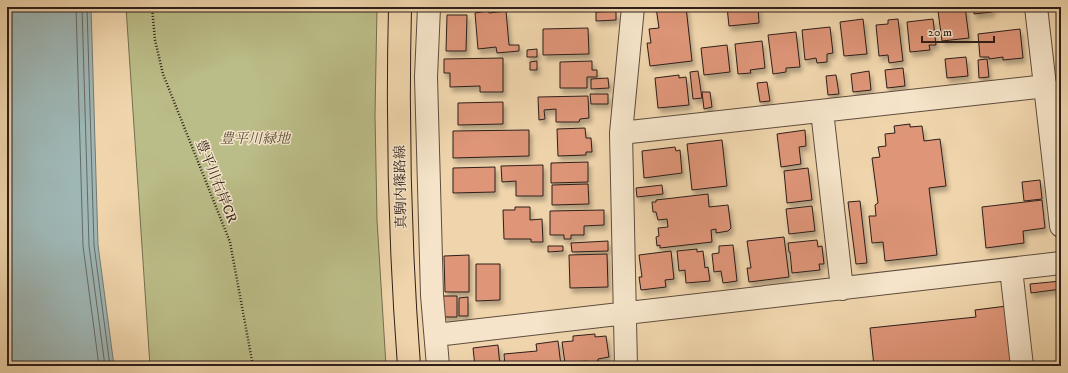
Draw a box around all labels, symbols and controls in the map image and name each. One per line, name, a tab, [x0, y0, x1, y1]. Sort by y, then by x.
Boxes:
scale bar	[922, 18, 994, 44]
text: 20 m	[928, 25, 952, 40]
park label: 豊平川緑地	[220, 130, 292, 148]
street label: 豊平川右岸CR	[191, 137, 241, 226]
street label: 真駒内篠路線	[391, 145, 411, 229]

